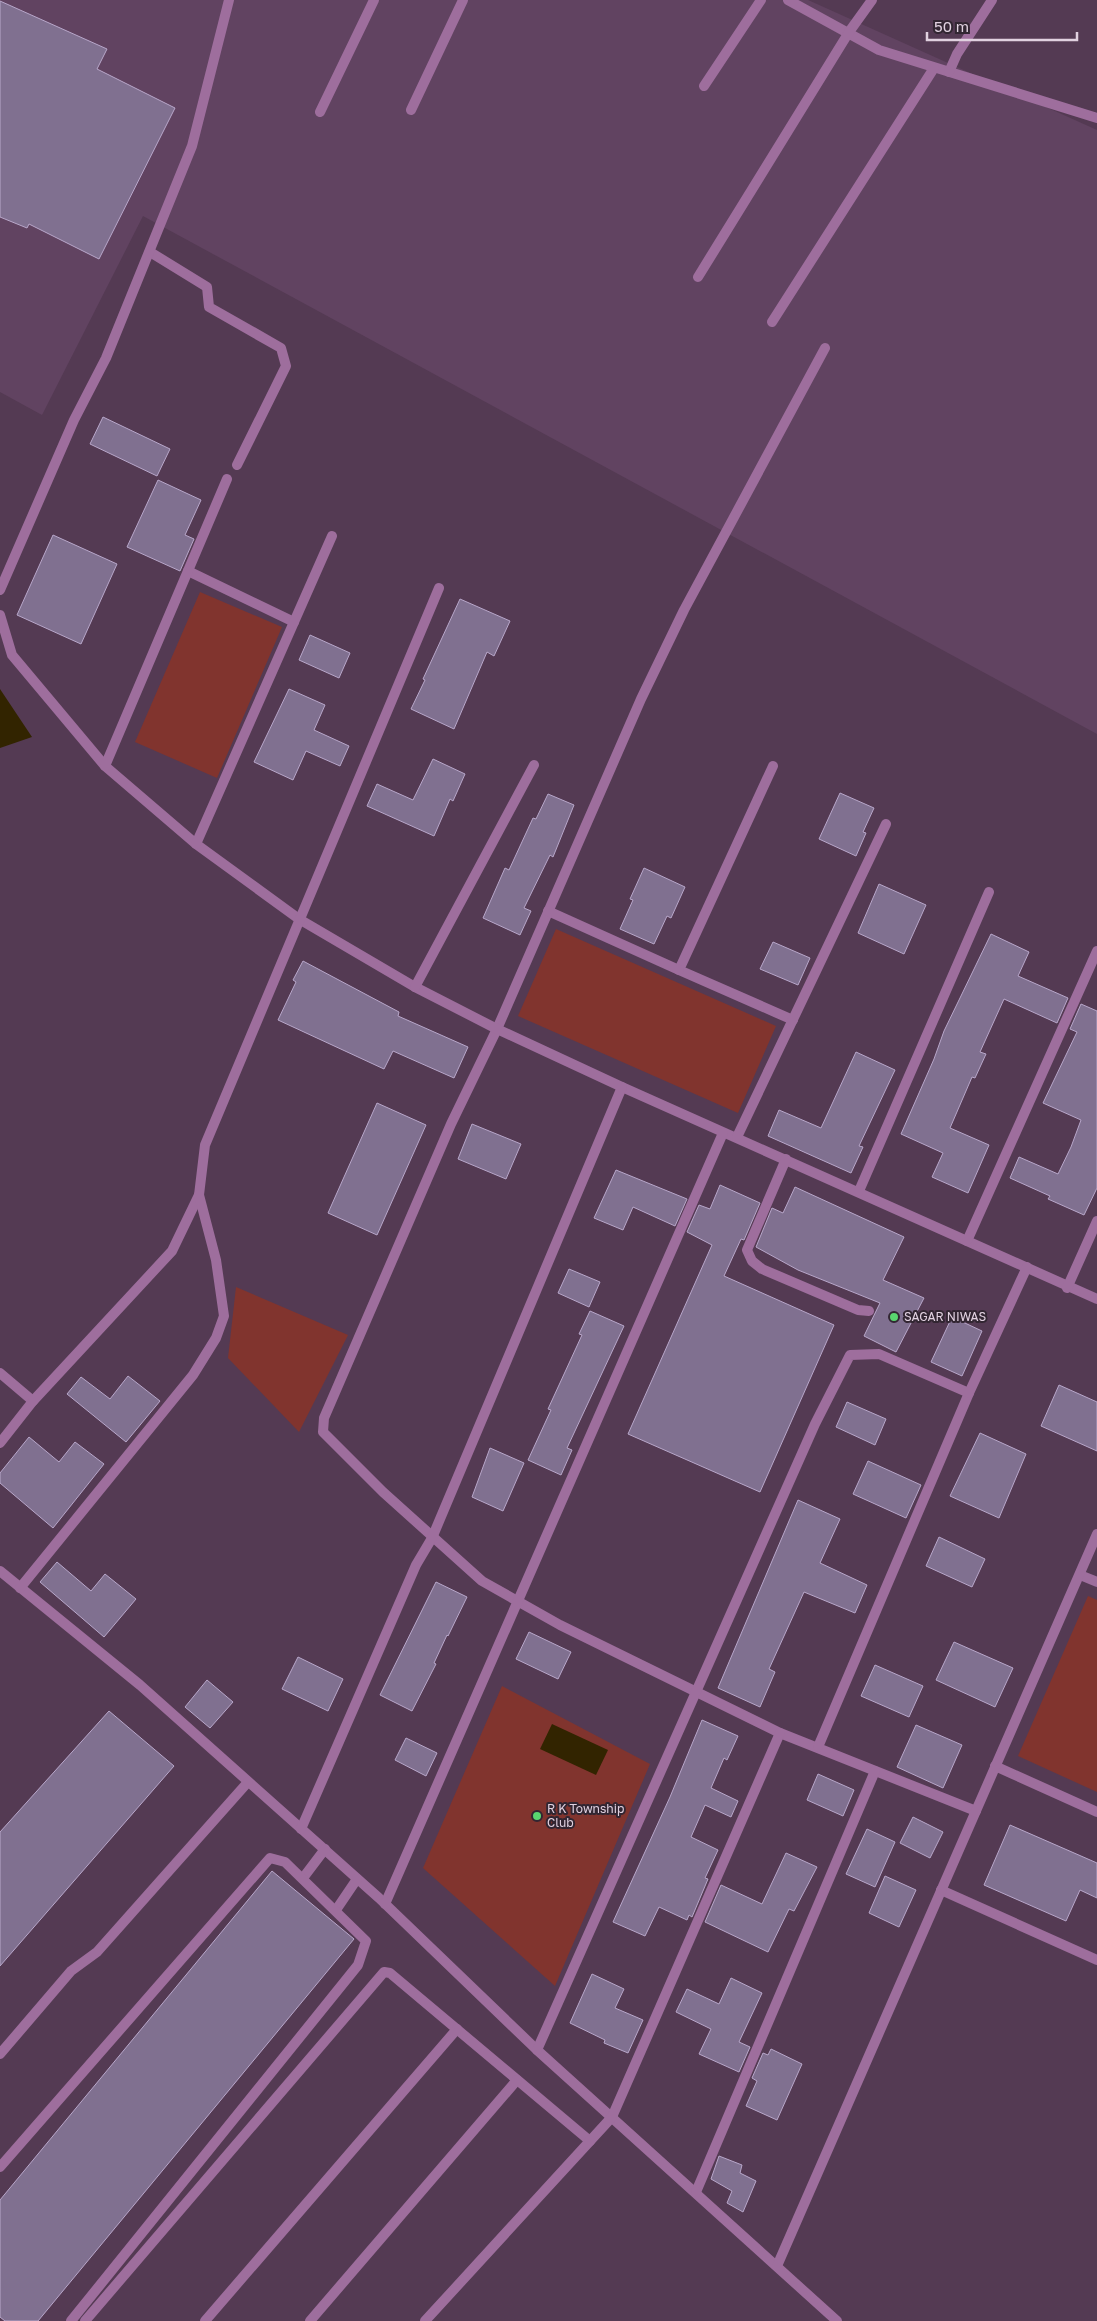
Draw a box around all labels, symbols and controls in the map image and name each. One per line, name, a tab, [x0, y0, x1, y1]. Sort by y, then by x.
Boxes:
scale bar	[927, 10, 1077, 42]
text: 50 m	[934, 17, 969, 35]
place label: SAGAR NIWAS	[904, 1309, 986, 1324]
marker: SAGAR NIWAS	[888, 1311, 900, 1323]
place label: R K Township Club	[547, 1801, 624, 1830]
marker: R K Township Club	[531, 1810, 543, 1822]

